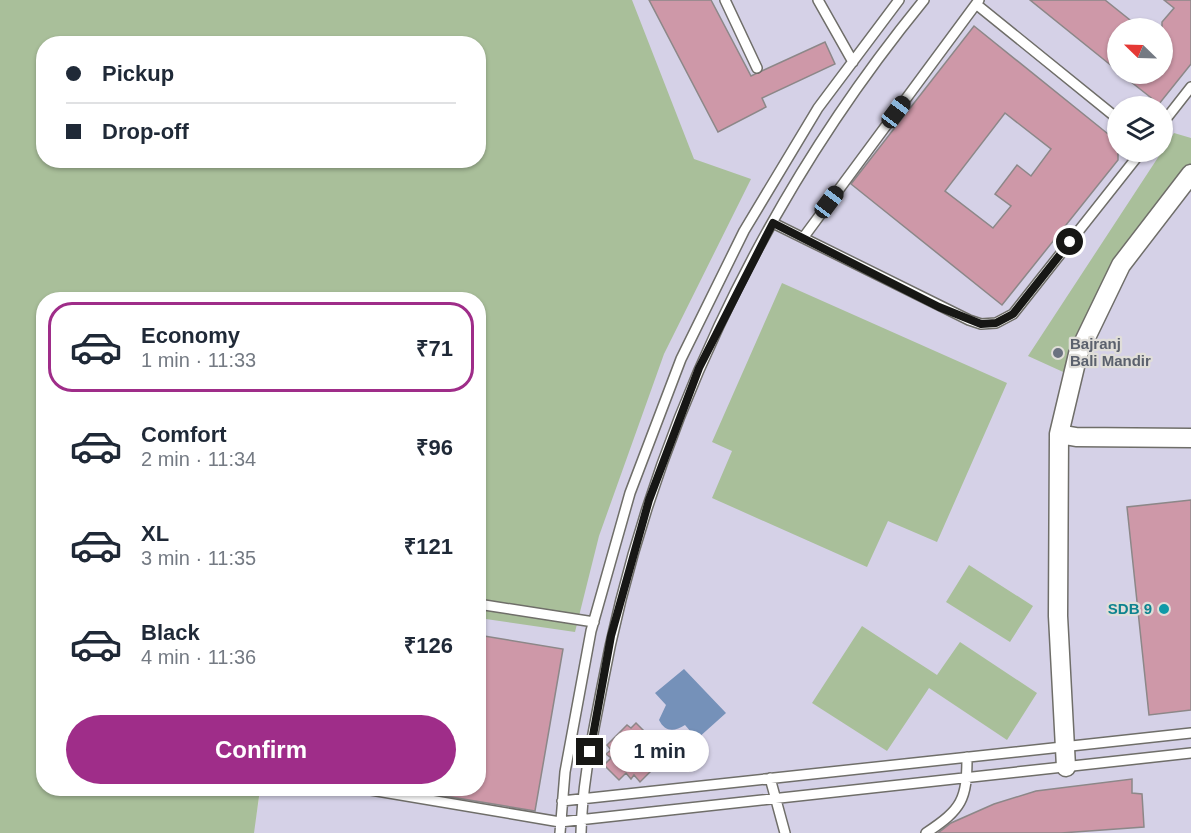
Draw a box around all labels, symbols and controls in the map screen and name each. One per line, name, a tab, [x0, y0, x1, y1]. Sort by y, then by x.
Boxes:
north arrow	[1107, 18, 1173, 84]
map controls	[1107, 18, 1173, 162]
text: Pickup	[102, 61, 174, 86]
car	[878, 92, 914, 132]
button: layers	[1107, 96, 1173, 162]
text: Drop-off	[102, 119, 189, 144]
car	[811, 182, 847, 222]
route start	[1056, 228, 1083, 255]
icon: car	[69, 320, 123, 374]
text: Economy	[141, 323, 240, 348]
place label: Bajranj Bali Mandir	[1070, 335, 1151, 369]
text: ₹71	[416, 336, 453, 361]
marker: Bajranj Bali Mandir	[1051, 346, 1065, 360]
text: 1 min · 11:33	[141, 349, 256, 371]
icon: car	[69, 419, 123, 473]
text: Comfort	[141, 422, 227, 447]
text: ₹96	[416, 435, 453, 460]
text: 2 min · 11:34	[141, 448, 256, 470]
icon: car	[69, 518, 123, 572]
text: XL	[141, 521, 169, 546]
text: ₹121	[404, 534, 453, 559]
text: 3 min · 11:35	[141, 547, 256, 569]
place label: SDB 9	[1108, 600, 1152, 617]
marker: SDB 9	[1157, 602, 1171, 616]
icon: car	[69, 617, 123, 671]
text: Black	[141, 620, 200, 645]
text: ₹126	[404, 633, 453, 658]
text: 4 min · 11:36	[141, 646, 256, 668]
button: Confirm	[66, 715, 456, 784]
callout: 1 min	[611, 731, 710, 773]
route end	[576, 738, 603, 765]
text: 1 min	[633, 740, 686, 762]

